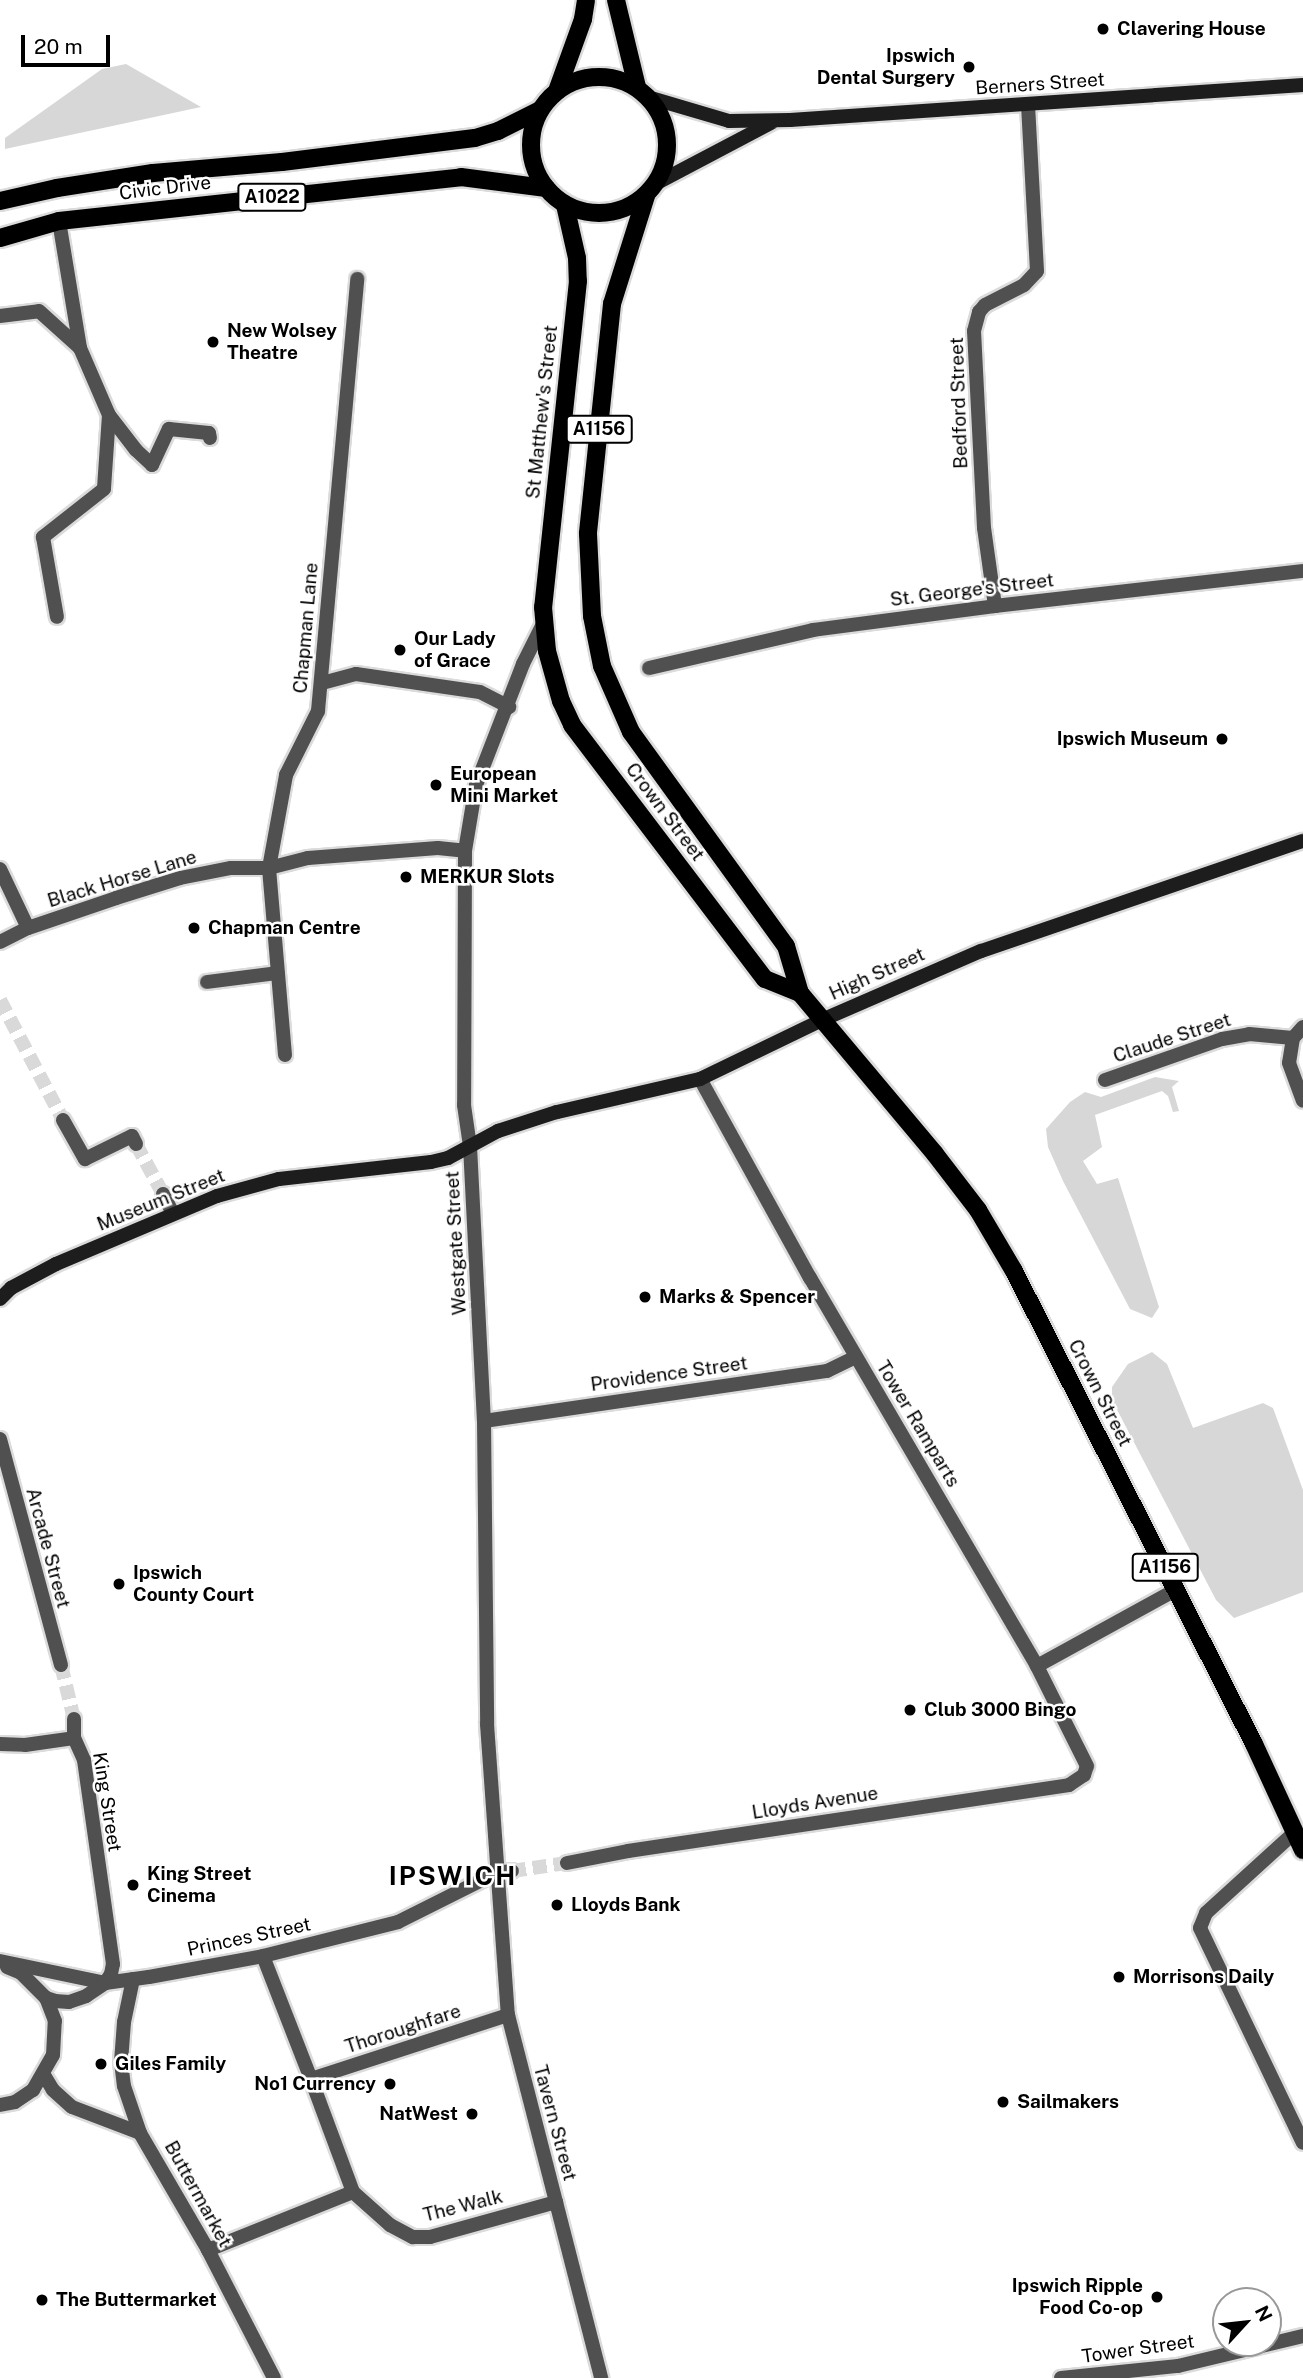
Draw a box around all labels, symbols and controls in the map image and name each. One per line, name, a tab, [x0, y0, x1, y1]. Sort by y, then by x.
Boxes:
place label: Clavering House	[1117, 18, 1266, 40]
scale bar	[24, 21, 114, 65]
marker: Clavering House	[1095, 21, 1111, 37]
text: 20 m	[34, 34, 83, 59]
place label: Ipswich Dental Surgery	[817, 45, 955, 89]
marker: Ipswich Dental Surgery	[961, 59, 977, 75]
street label: Berners Street	[974, 68, 1106, 100]
street label: Civic Drive	[118, 171, 212, 205]
road number: A1022	[237, 182, 307, 212]
place label: New Wolsey Theatre	[227, 320, 337, 364]
street label: St Matthew's Street	[522, 324, 562, 500]
marker: New Wolsey Theatre	[205, 334, 221, 350]
street label: Bedford Street	[945, 337, 973, 469]
road number: A1156	[564, 414, 634, 444]
street label: Chapman Lane	[289, 562, 323, 694]
street label: St. George's Street	[889, 569, 1055, 611]
place label: Our Lady of Grace	[414, 628, 496, 672]
marker: Our Lady of Grace	[392, 642, 408, 658]
place label: Ipswich Museum	[1057, 728, 1208, 750]
marker: Ipswich Museum	[1214, 731, 1230, 747]
street label: Crown Street	[621, 758, 709, 866]
place label: European Mini Market	[450, 763, 558, 807]
marker: European Mini Market	[428, 777, 444, 793]
street label: Black Horse Lane	[45, 845, 199, 913]
place label: MERKUR Slots	[420, 866, 555, 888]
marker: MERKUR Slots	[398, 869, 414, 885]
place label: Chapman Centre	[208, 917, 361, 939]
marker: Chapman Centre	[186, 920, 202, 936]
street label: High Street	[826, 943, 928, 1005]
street label: Claude Street	[1110, 1008, 1234, 1068]
street label: Museum Street	[94, 1164, 228, 1236]
street label: Westgate Street	[441, 1170, 471, 1316]
place label: Marks & Spencer	[659, 1286, 815, 1308]
marker: Marks & Spencer	[637, 1289, 653, 1305]
street label: Crown Street	[1063, 1336, 1137, 1450]
street label: Providence Street	[589, 1352, 749, 1396]
street label: Tower Ramparts	[871, 1357, 965, 1491]
street label: Arcade Street	[21, 1485, 75, 1611]
road number: A1156	[1130, 1552, 1200, 1582]
place label: Ipswich County Court	[133, 1562, 254, 1606]
marker: Ipswich County Court	[111, 1576, 127, 1592]
place label: Club 3000 Bingo	[924, 1699, 1076, 1721]
marker: Club 3000 Bingo	[902, 1702, 918, 1718]
street label: King Street	[88, 1750, 126, 1854]
street label: Lloyds Avenue	[750, 1782, 880, 1824]
district label: IPSWICH	[390, 1860, 516, 1892]
place label: King Street Cinema	[147, 1863, 251, 1907]
marker: King Street Cinema	[125, 1877, 141, 1893]
place label: Lloyds Bank	[571, 1894, 681, 1916]
marker: Lloyds Bank	[549, 1897, 565, 1913]
street label: Princes Street	[185, 1913, 313, 1961]
place label: Morrisons Daily	[1133, 1966, 1274, 1988]
marker: Morrisons Daily	[1111, 1969, 1127, 1985]
street label: Thoroughfare	[342, 2000, 464, 2058]
place label: Giles Family	[115, 2053, 226, 2075]
marker: Giles Family	[93, 2056, 109, 2072]
street label: Tavern Street	[529, 2063, 581, 2183]
place label: No1 Currency	[254, 2073, 376, 2095]
marker: No1 Currency	[382, 2076, 398, 2092]
place label: Sailmakers	[1017, 2091, 1119, 2113]
marker: Sailmakers	[995, 2094, 1011, 2110]
place label: NatWest	[379, 2103, 458, 2125]
marker: NatWest	[464, 2106, 480, 2122]
street label: Buttermarket	[159, 2137, 237, 2251]
street label: The Walk	[421, 2185, 505, 2227]
place label: Ipswich Ripple Food Co-op	[1012, 2275, 1143, 2319]
north arrow	[1212, 2287, 1282, 2357]
place label: The Buttermarket	[56, 2289, 217, 2311]
marker: Ipswich Ripple Food Co-op	[1149, 2289, 1165, 2305]
marker: The Buttermarket	[34, 2292, 50, 2308]
text: N	[1251, 2302, 1277, 2325]
street label: Tower Street	[1080, 2330, 1196, 2368]

